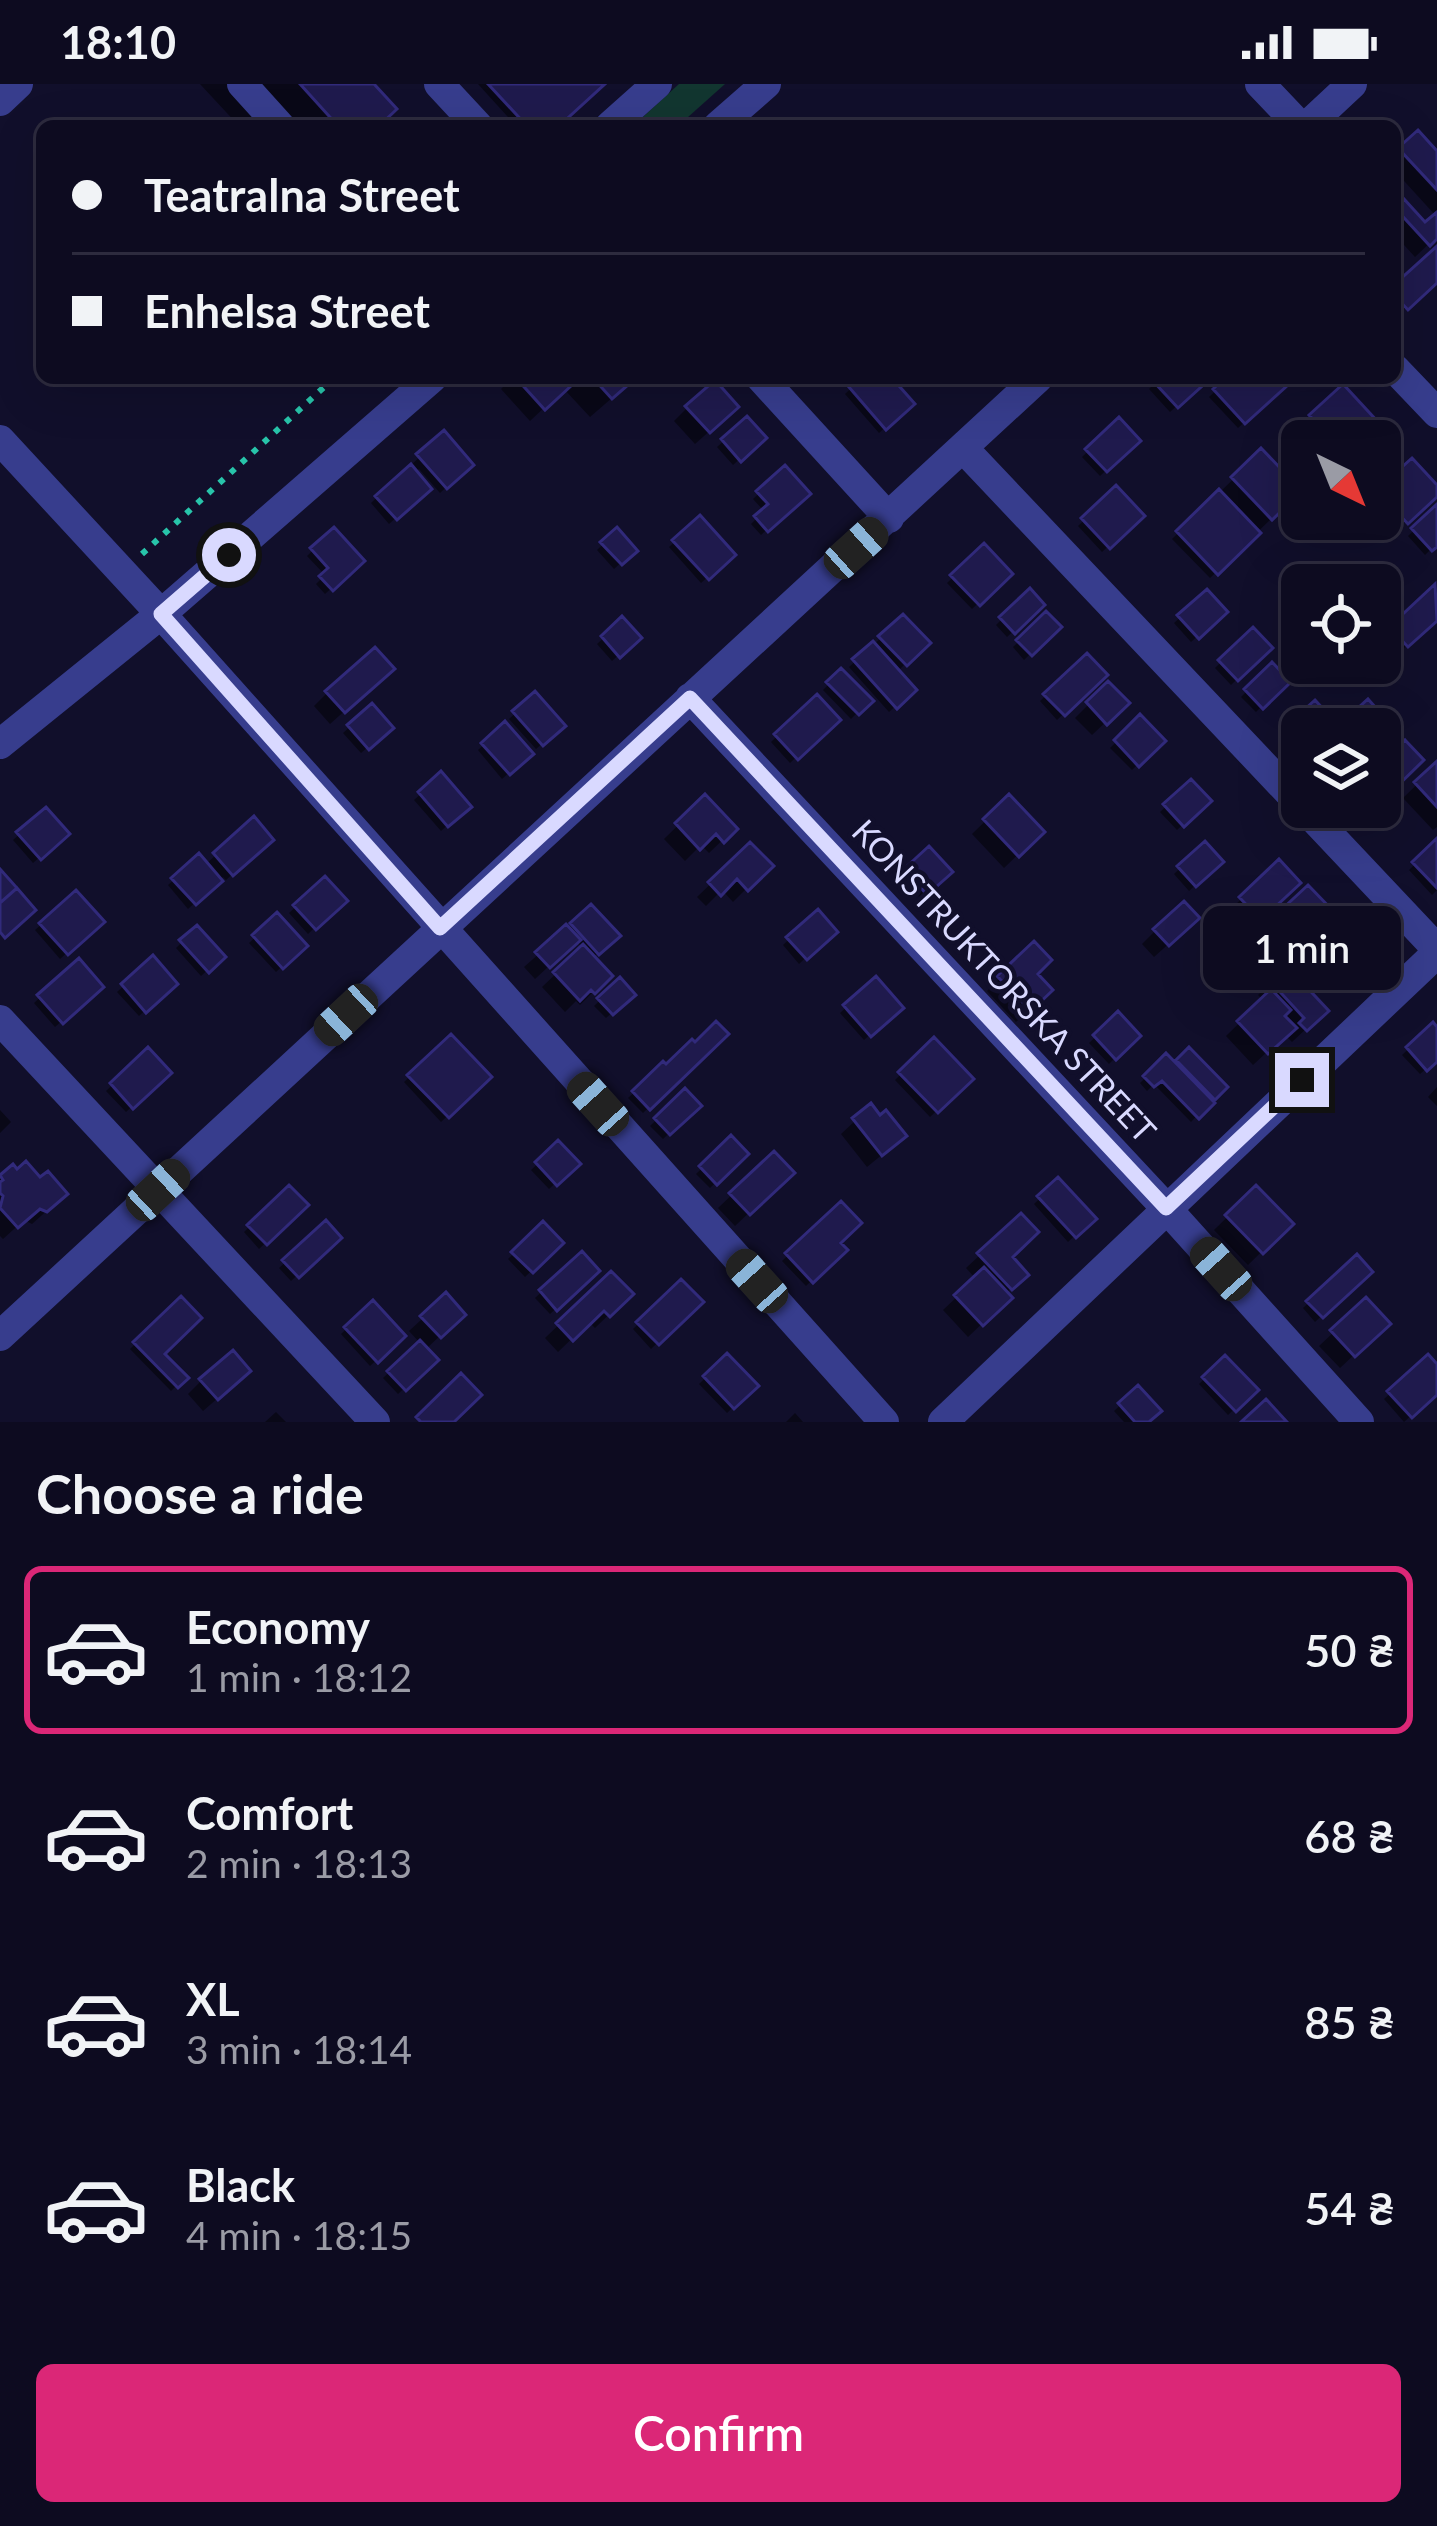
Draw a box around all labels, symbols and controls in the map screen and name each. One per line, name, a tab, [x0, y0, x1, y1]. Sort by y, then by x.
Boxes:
text: 18:10	[60, 15, 176, 69]
text: Teatralna Street	[144, 168, 460, 222]
text: Enhelsa Street	[144, 284, 430, 338]
north arrow	[1281, 420, 1401, 540]
map controls	[1281, 420, 1401, 828]
car	[817, 511, 895, 585]
route start	[202, 528, 256, 582]
button: locate	[1281, 564, 1401, 684]
button: layers	[1281, 708, 1401, 828]
street label: KONSTRUKTORSKA STREET	[845, 811, 1165, 1150]
callout: 1 min	[1203, 906, 1401, 990]
text: 1 min	[1254, 925, 1350, 971]
car	[307, 977, 385, 1053]
route end	[1275, 1053, 1329, 1107]
car	[561, 1065, 635, 1143]
car	[119, 1152, 197, 1228]
car	[1184, 1230, 1258, 1308]
car	[720, 1242, 794, 1320]
text: Choose a ride	[36, 1461, 364, 1526]
icon: car	[42, 1596, 150, 1704]
text: Economy	[186, 1600, 370, 1654]
text: 50 ₴	[1304, 1623, 1395, 1677]
text: 1 min · 18:12	[186, 1654, 412, 1700]
icon: car	[42, 1782, 150, 1890]
text: Comfort	[186, 1786, 353, 1840]
text: 68 ₴	[1304, 1809, 1395, 1863]
text: 2 min · 18:13	[186, 1840, 412, 1886]
icon: car	[42, 1968, 150, 2076]
text: XL	[186, 1972, 240, 2026]
text: 85 ₴	[1304, 1995, 1395, 2049]
text: 3 min · 18:14	[186, 2026, 412, 2072]
icon: car	[42, 2154, 150, 2262]
text: Black	[186, 2158, 295, 2212]
text: 54 ₴	[1304, 2181, 1395, 2235]
text: 4 min · 18:15	[186, 2212, 412, 2258]
button: Confirm	[36, 2364, 1401, 2502]

